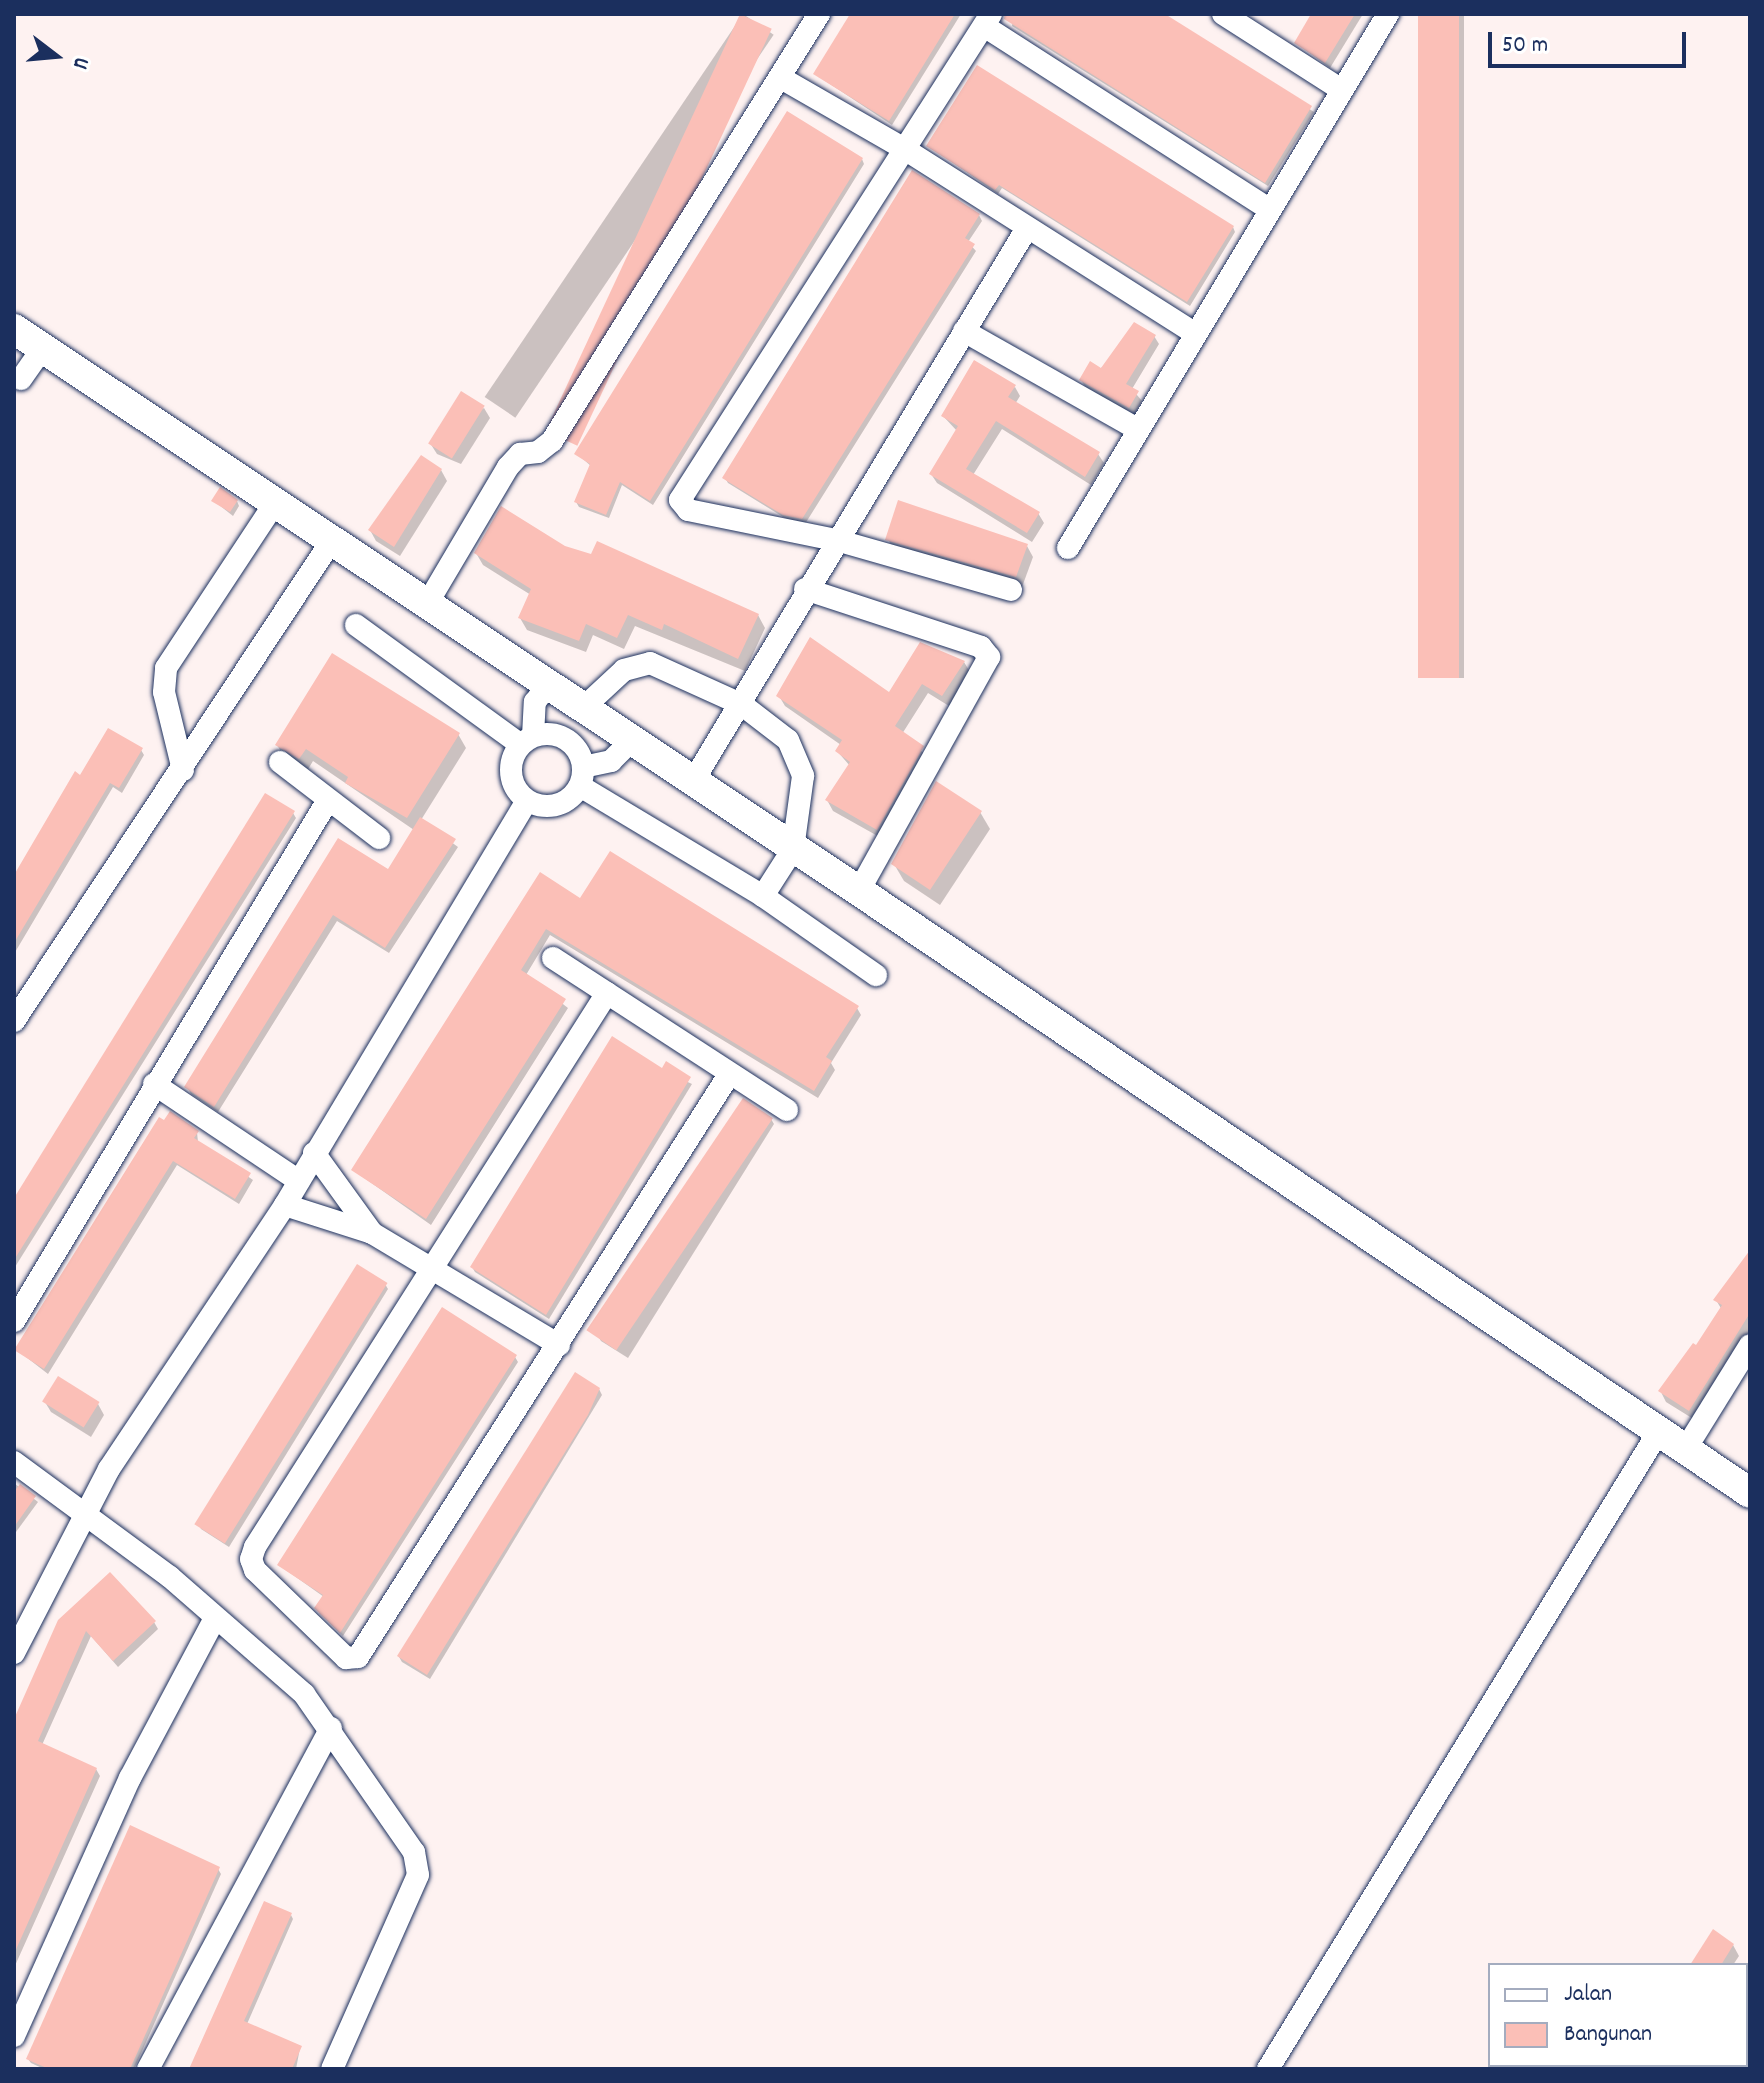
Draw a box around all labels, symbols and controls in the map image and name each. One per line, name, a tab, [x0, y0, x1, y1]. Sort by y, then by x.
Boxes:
north arrow	[16, 16, 96, 96]
scale bar	[1492, 16, 1690, 66]
text: 50 m	[1502, 29, 1548, 63]
text: U	[63, 53, 96, 72]
legend	[1488, 1963, 1748, 2067]
text: Jalan	[1564, 1978, 1612, 2012]
text: Bangunan	[1564, 2018, 1652, 2052]

